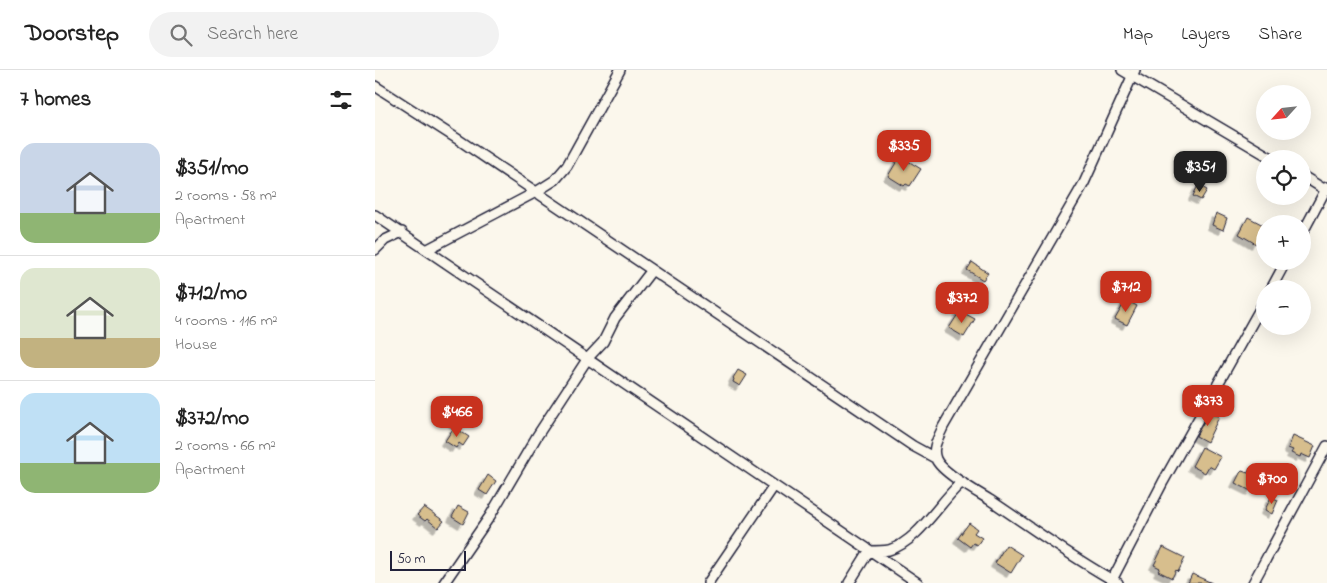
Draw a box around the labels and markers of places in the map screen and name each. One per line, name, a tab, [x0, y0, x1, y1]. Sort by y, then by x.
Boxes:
pin: $335	[874, 129, 934, 172]
pin: $351	[1170, 150, 1230, 193]
pin: $712	[1096, 270, 1156, 313]
pin: $372	[932, 282, 992, 324]
pin: $373	[1178, 384, 1238, 427]
pin: $466	[427, 396, 487, 438]
pin: $700	[1242, 462, 1302, 505]

